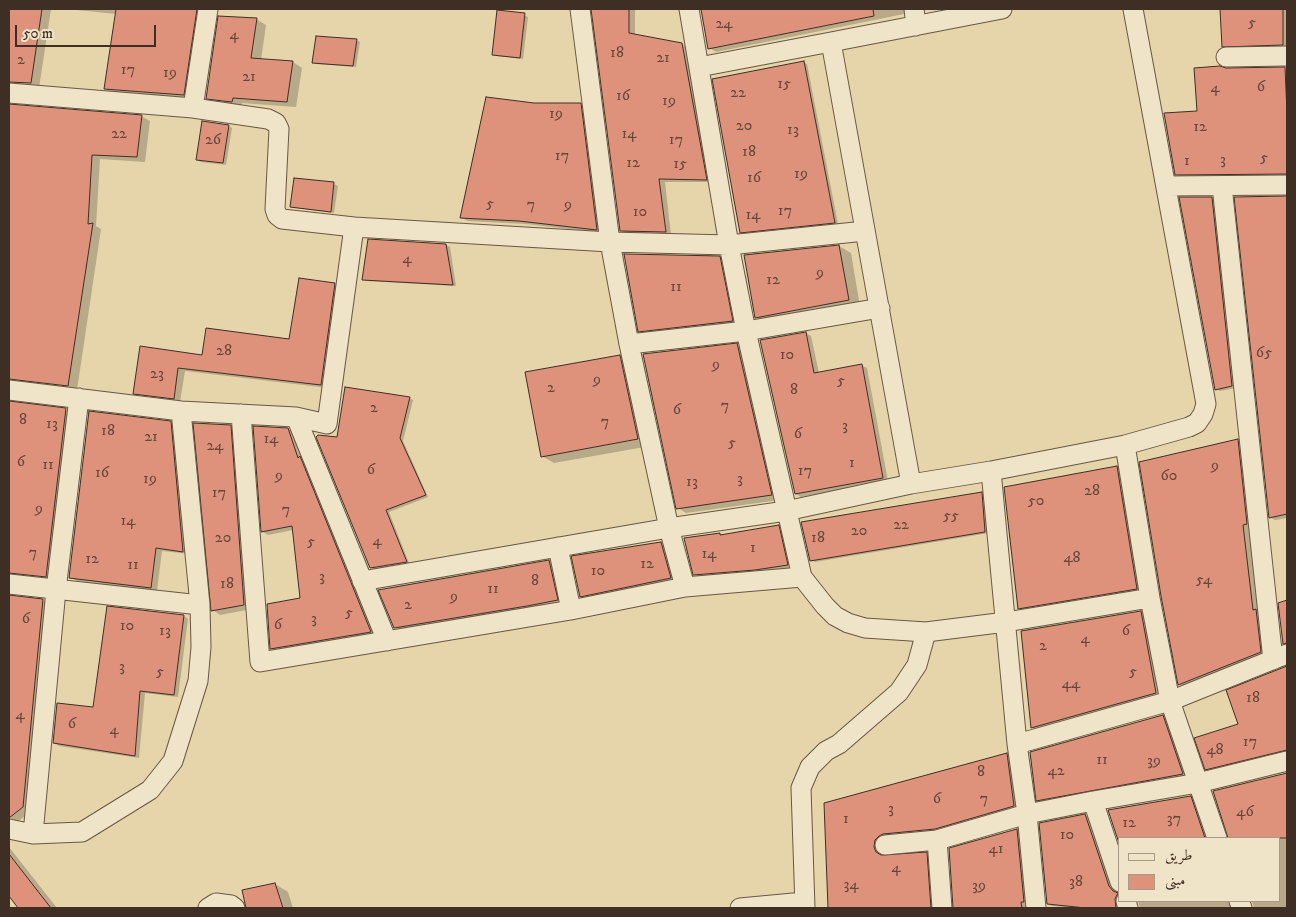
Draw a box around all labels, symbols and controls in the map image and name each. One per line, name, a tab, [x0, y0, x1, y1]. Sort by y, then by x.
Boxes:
house number: 5	[1248, 14, 1256, 34]
scale bar	[18, 15, 159, 47]
house number: 24	[715, 15, 733, 35]
text: 50 m	[23, 24, 53, 43]
house number: 4	[229, 26, 239, 46]
house number: 18	[610, 44, 624, 64]
house number: 21	[656, 49, 670, 69]
house number: 2	[17, 51, 25, 71]
house number: 17	[121, 61, 135, 81]
house number: 19	[163, 64, 177, 84]
house number: 21	[242, 68, 256, 88]
house number: 15	[777, 75, 791, 95]
house number: 6	[1257, 78, 1265, 98]
house number: 4	[1210, 79, 1220, 99]
house number: 22	[730, 84, 746, 104]
house number: 16	[616, 87, 630, 107]
house number: 19	[662, 92, 676, 112]
house number: 19	[549, 105, 563, 125]
house number: 20	[736, 117, 752, 137]
house number: 12	[1193, 118, 1207, 138]
house number: 13	[787, 121, 799, 141]
house number: 22	[111, 125, 127, 145]
house number: 14	[621, 125, 637, 145]
house number: 26	[205, 131, 221, 151]
house number: 17	[669, 131, 683, 151]
house number: 18	[742, 143, 756, 163]
house number: 17	[555, 147, 569, 167]
house number: 5	[1260, 149, 1268, 169]
house number: 3	[1220, 151, 1226, 171]
house number: 1	[1184, 152, 1190, 172]
house number: 12	[626, 154, 640, 174]
house number: 15	[673, 155, 687, 175]
house number: 19	[794, 165, 808, 185]
house number: 16	[747, 169, 761, 189]
house number: 5	[486, 195, 494, 215]
house number: 7	[527, 196, 535, 216]
house number: 9	[564, 196, 572, 216]
house number: 17	[778, 202, 792, 222]
house number: 10	[633, 203, 647, 223]
house number: 14	[745, 206, 761, 226]
house number: 4	[402, 250, 412, 270]
house number: 9	[816, 264, 824, 284]
house number: 12	[766, 271, 780, 291]
house number: 11	[670, 278, 682, 298]
house number: 28	[216, 342, 232, 362]
house number: 65	[1256, 344, 1272, 364]
house number: 10	[780, 346, 794, 366]
house number: 9	[712, 356, 720, 376]
house number: 23	[150, 365, 164, 385]
house number: 9	[593, 371, 601, 391]
house number: 5	[837, 372, 845, 392]
house number: 2	[547, 379, 555, 399]
house number: 8	[790, 381, 798, 401]
house number: 7	[721, 397, 729, 417]
house number: 2	[370, 399, 378, 419]
house number: 6	[673, 401, 681, 421]
house number: 8	[19, 411, 27, 431]
house number: 7	[601, 413, 609, 433]
house number: 13	[46, 415, 58, 435]
house number: 3	[842, 417, 848, 437]
house number: 18	[101, 422, 115, 442]
house number: 6	[794, 425, 802, 445]
house number: 21	[144, 428, 158, 448]
house number: 14	[263, 430, 279, 450]
house number: 5	[728, 434, 736, 454]
house number: 24	[206, 437, 224, 457]
house number: 6	[17, 453, 25, 473]
house number: 1	[849, 454, 855, 474]
house number: 11	[42, 456, 54, 476]
house number: 9	[1211, 457, 1219, 477]
house number: 6	[367, 461, 375, 481]
house number: 17	[798, 462, 812, 482]
house number: 16	[95, 464, 109, 484]
house number: 9	[275, 467, 283, 487]
house number: 60	[1161, 467, 1177, 487]
house number: 19	[143, 470, 157, 490]
house number: 3	[737, 470, 743, 490]
house number: 13	[686, 473, 698, 493]
house number: 28	[1084, 482, 1100, 502]
house number: 17	[212, 484, 226, 504]
house number: 50	[1028, 492, 1044, 512]
house number: 9	[35, 500, 43, 520]
house number: 7	[282, 501, 290, 521]
house number: 55	[943, 507, 959, 527]
house number: 14	[120, 512, 136, 532]
house number: 22	[893, 516, 909, 536]
house number: 20	[851, 522, 867, 542]
house number: 20	[215, 529, 231, 549]
house number: 18	[811, 529, 825, 549]
house number: 4	[372, 532, 382, 552]
house number: 5	[307, 533, 315, 553]
house number: 1	[750, 539, 756, 559]
house number: 7	[29, 544, 37, 564]
house number: 14	[701, 545, 717, 565]
house number: 48	[1063, 549, 1081, 569]
house number: 12	[85, 550, 99, 570]
house number: 12	[640, 555, 654, 575]
house number: 11	[127, 556, 139, 576]
house number: 10	[591, 562, 605, 582]
house number: 3	[319, 568, 325, 588]
house number: 54	[1196, 571, 1212, 591]
house number: 8	[531, 572, 539, 592]
house number: 18	[220, 575, 234, 595]
house number: 11	[487, 580, 499, 600]
house number: 9	[450, 588, 458, 608]
house number: 2	[404, 596, 412, 616]
house number: 5	[345, 604, 353, 624]
house number: 6	[22, 610, 30, 630]
house number: 3	[311, 610, 317, 630]
house number: 6	[274, 616, 282, 636]
house number: 10	[120, 617, 134, 637]
house number: 13	[159, 622, 171, 642]
house number: 6	[1122, 622, 1130, 642]
house number: 4	[1080, 630, 1090, 650]
house number: 2	[1039, 637, 1047, 657]
house number: 3	[119, 658, 125, 678]
house number: 5	[156, 663, 164, 683]
house number: 5	[1129, 663, 1137, 683]
house number: 44	[1062, 675, 1080, 695]
house number: 18	[1246, 689, 1260, 709]
house number: 4	[15, 706, 25, 726]
house number: 6	[68, 715, 76, 735]
house number: 4	[109, 721, 119, 741]
house number: 17	[1243, 733, 1257, 753]
house number: 48	[1206, 741, 1224, 761]
house number: 11	[1096, 751, 1108, 771]
house number: 39	[1147, 752, 1161, 772]
house number: 42	[1047, 762, 1065, 782]
house number: 8	[977, 763, 985, 783]
house number: 6	[933, 790, 941, 810]
house number: 7	[980, 790, 988, 810]
house number: 3	[888, 800, 894, 820]
house number: 46	[1236, 803, 1254, 823]
house number: 1	[843, 810, 849, 830]
house number: 37	[1167, 810, 1181, 830]
house number: 12	[1122, 814, 1136, 834]
house number: 10	[1060, 826, 1074, 846]
legend	[1118, 837, 1281, 902]
house number: 41	[988, 840, 1004, 860]
text: طريق	[1165, 846, 1192, 865]
house number: 4	[891, 859, 901, 879]
text: مبنى	[1165, 871, 1185, 890]
house number: 38	[1069, 873, 1083, 893]
house number: 34	[843, 876, 859, 896]
house number: 39	[972, 877, 986, 897]

